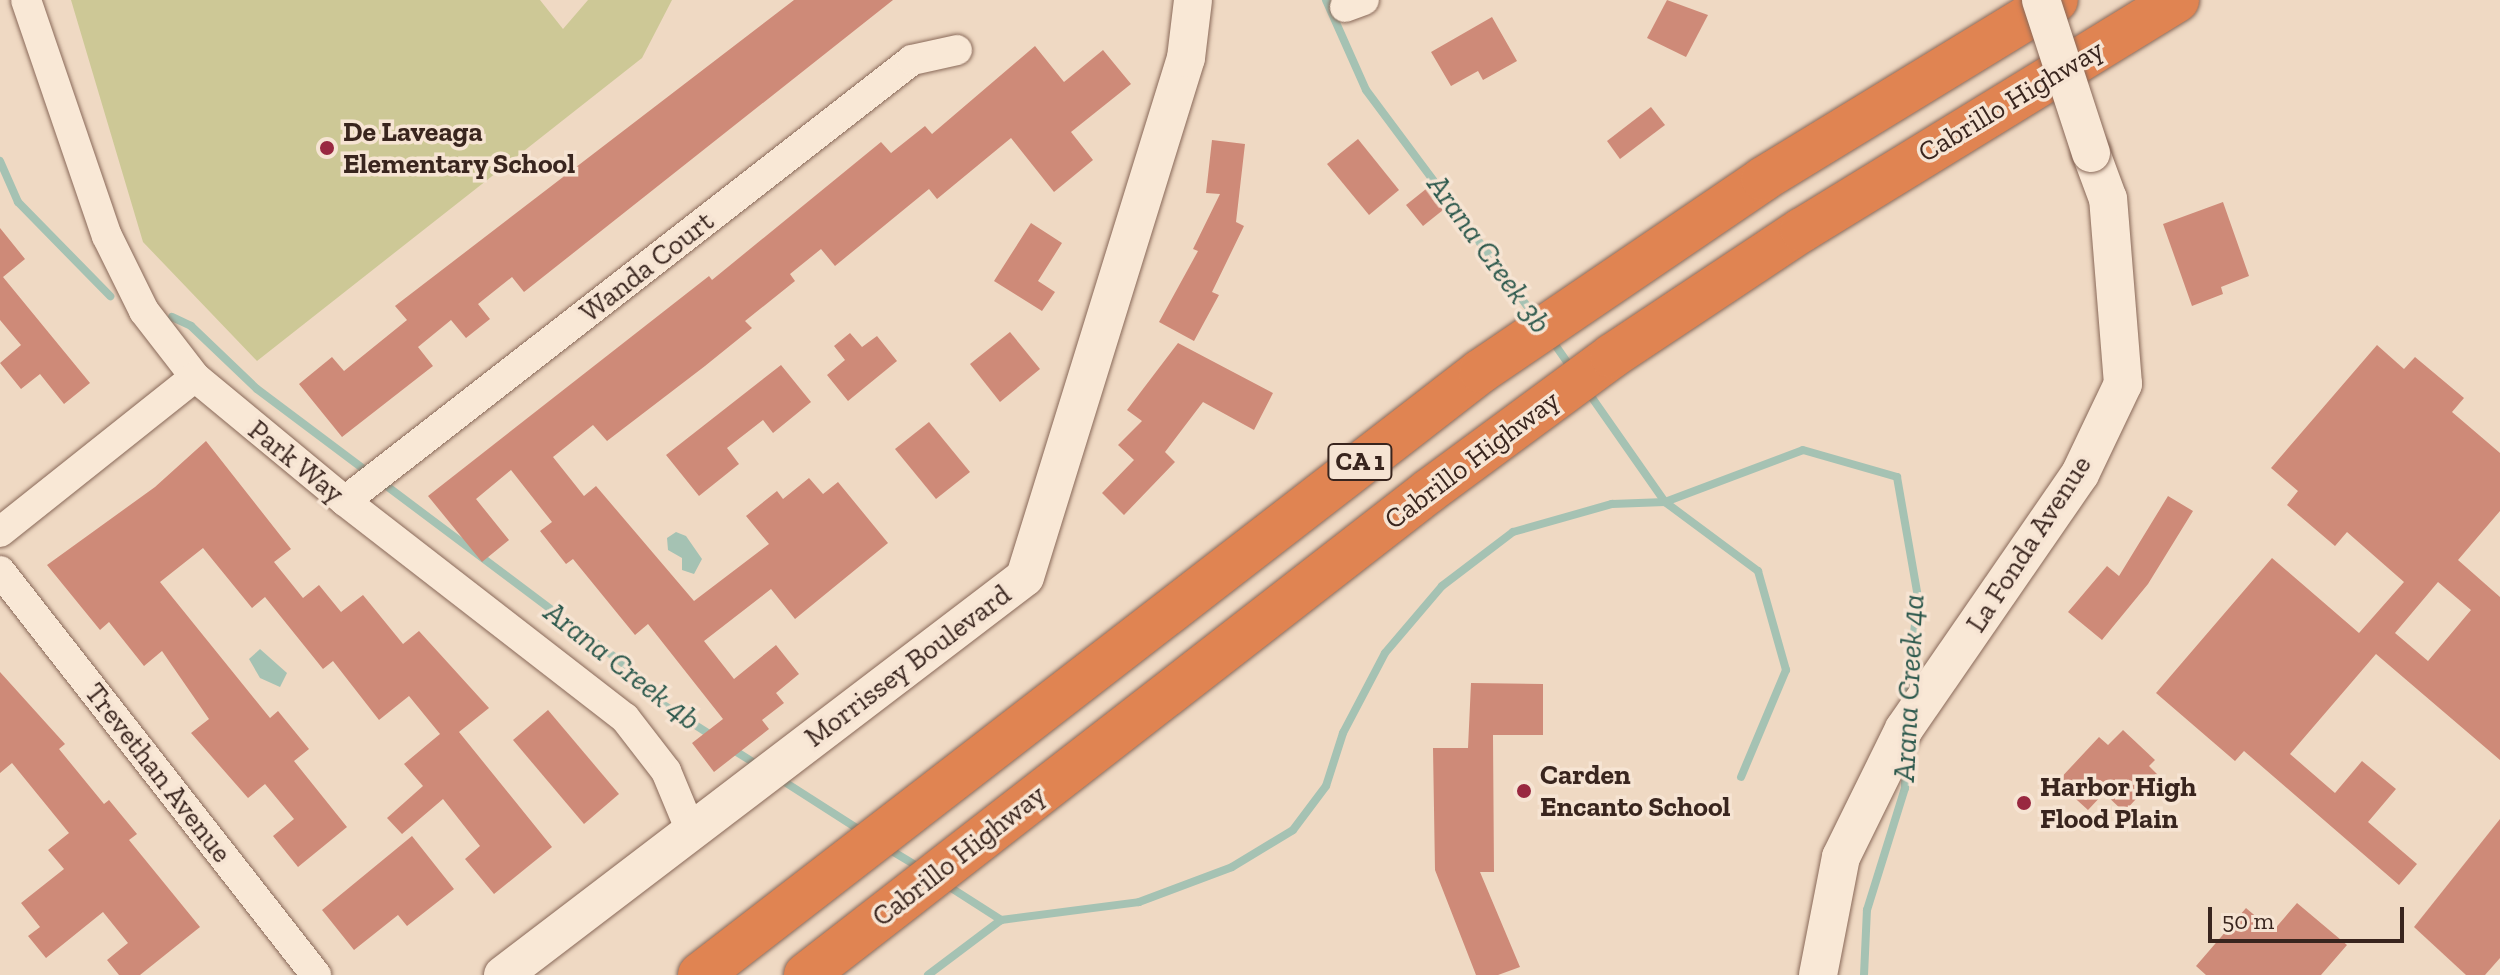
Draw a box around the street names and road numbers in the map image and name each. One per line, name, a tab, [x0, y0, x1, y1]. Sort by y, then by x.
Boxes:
street label: Cabrillo Highway	[1912, 33, 2110, 169]
street label: Wanda Court	[574, 204, 720, 330]
street label: Cabrillo Highway	[1378, 383, 1566, 537]
street label: Park Way	[241, 413, 351, 511]
road number: CA 1	[1326, 440, 1394, 484]
street label: La Fonda Avenue	[1959, 449, 2099, 639]
street label: Morrissey Boulevard	[798, 577, 1018, 755]
street label: Trevethan Avenue	[77, 676, 239, 870]
street label: Cabrillo Highway	[866, 778, 1052, 934]

